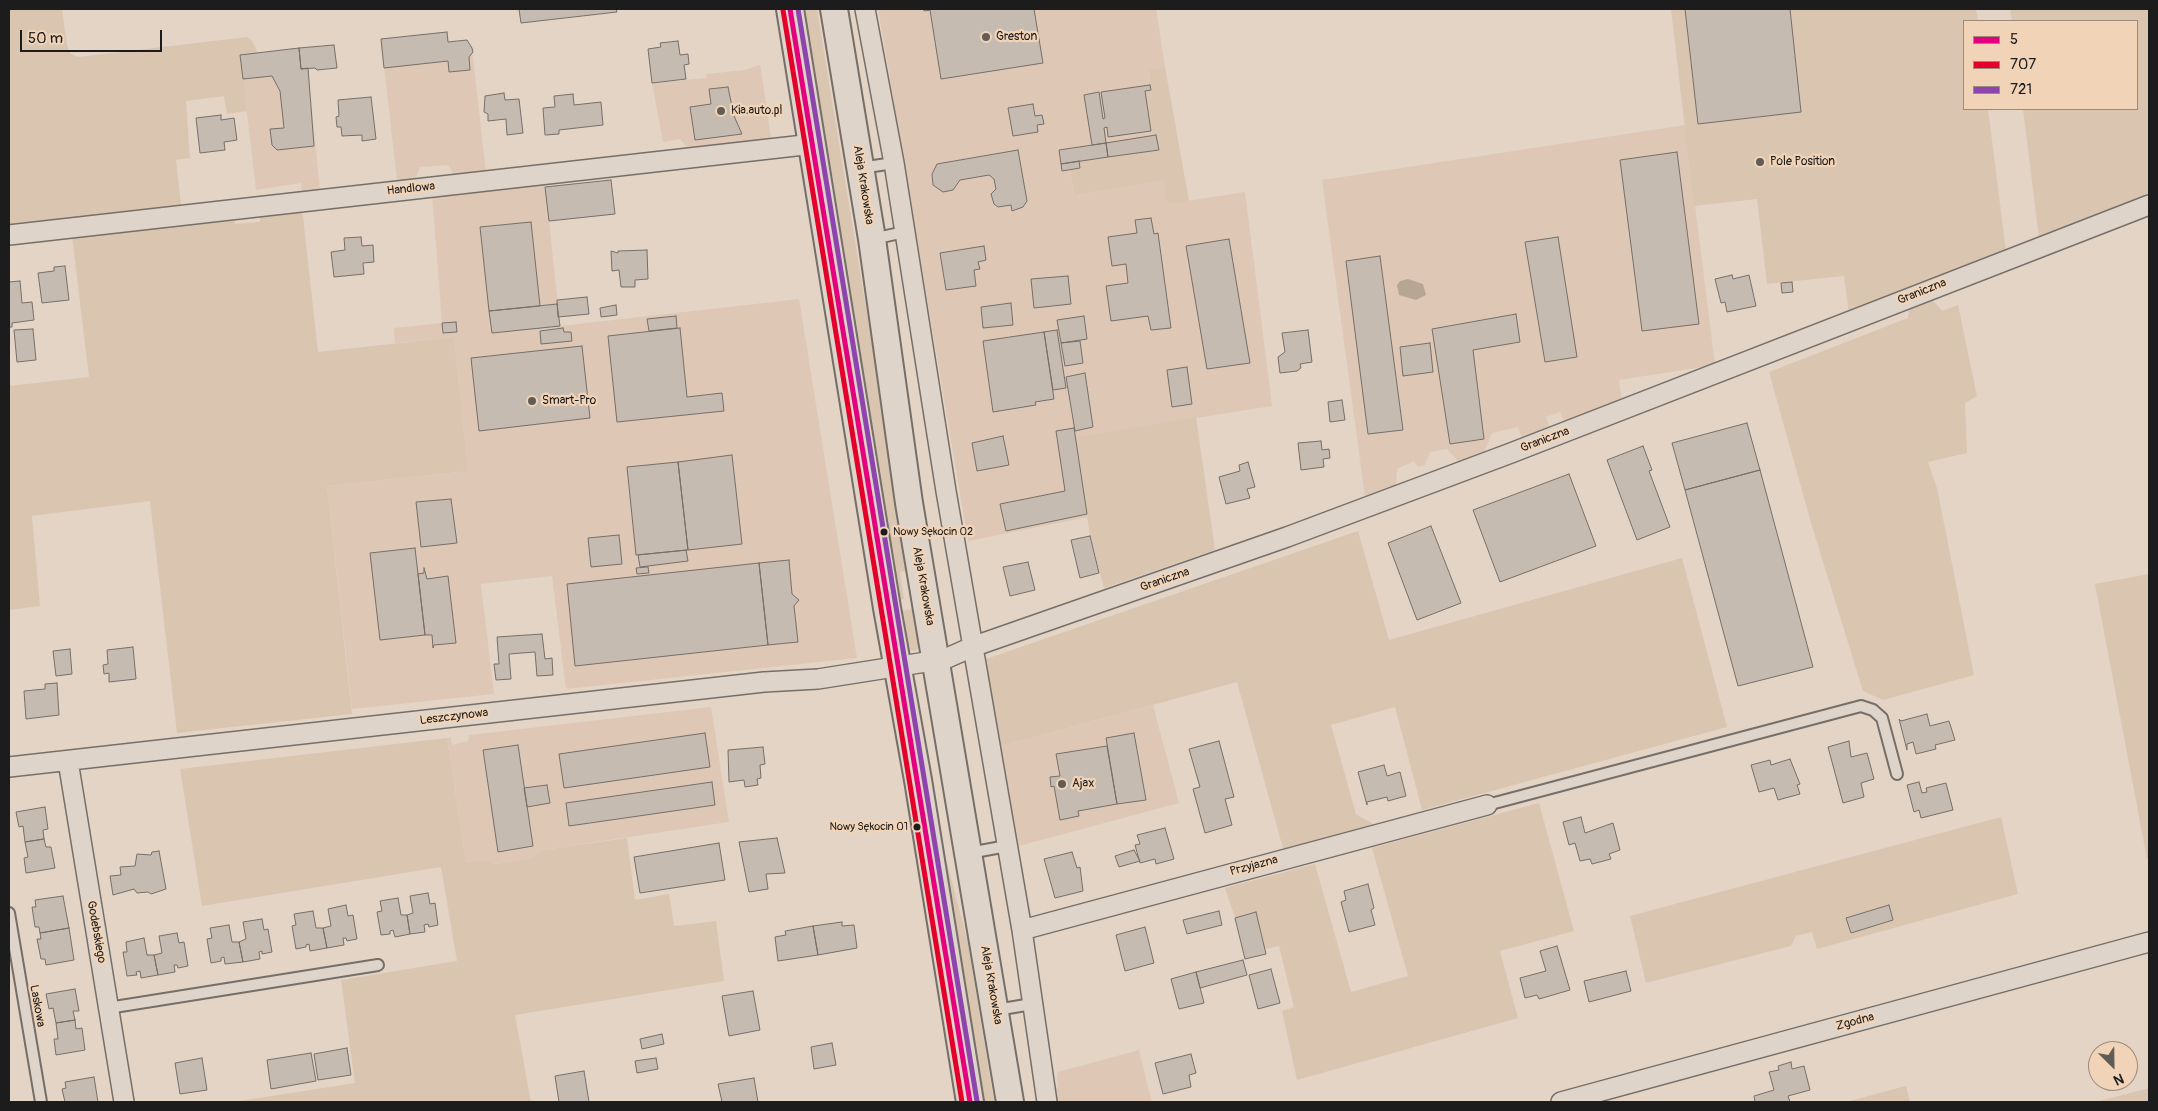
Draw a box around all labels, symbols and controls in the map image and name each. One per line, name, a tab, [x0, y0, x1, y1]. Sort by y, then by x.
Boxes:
scale bar	[22, 20, 165, 52]
legend	[1963, 20, 2138, 110]
text: 50 m	[28, 29, 63, 48]
place label: Greston	[996, 30, 1037, 44]
text: 5	[2010, 30, 2018, 49]
marker: Greston	[980, 31, 992, 43]
text: 707	[2010, 55, 2036, 74]
text: 721	[2010, 80, 2032, 99]
place label: Kia.auto.pl	[731, 104, 782, 118]
marker: Kia.auto.pl	[715, 105, 727, 117]
street label: Aleja Krakowska	[850, 144, 876, 226]
place label: Pole Position	[1770, 155, 1835, 169]
marker: Pole Position	[1754, 156, 1766, 168]
street label: Handlowa	[386, 179, 436, 199]
street label: Graniczna	[1896, 276, 1948, 308]
place label: Smart-Pro	[542, 394, 596, 408]
marker: Smart-Pro	[526, 395, 538, 407]
street label: Graniczna	[1519, 424, 1571, 456]
place label: Nowy Sękocin 02	[893, 525, 973, 539]
marker: Nowy Sękocin 02	[879, 527, 889, 537]
street label: Aleja Krakowska	[909, 545, 937, 627]
street label: Graniczna	[1138, 565, 1192, 595]
street label: Leszczynowa	[419, 706, 489, 728]
place label: Ajax	[1072, 777, 1094, 791]
marker: Ajax	[1056, 778, 1068, 790]
place label: Nowy Sękocin 01	[830, 820, 908, 834]
marker: Nowy Sękocin 01	[912, 822, 922, 832]
street label: Przyjazna	[1228, 853, 1280, 879]
street label: Godebskiego	[83, 900, 109, 964]
street label: Aleja Krakowska	[977, 944, 1005, 1026]
street label: Laskowa	[26, 984, 48, 1028]
street label: Zgodna	[1834, 1010, 1876, 1034]
north arrow	[2088, 1041, 2138, 1091]
text: N	[2111, 1070, 2126, 1089]

